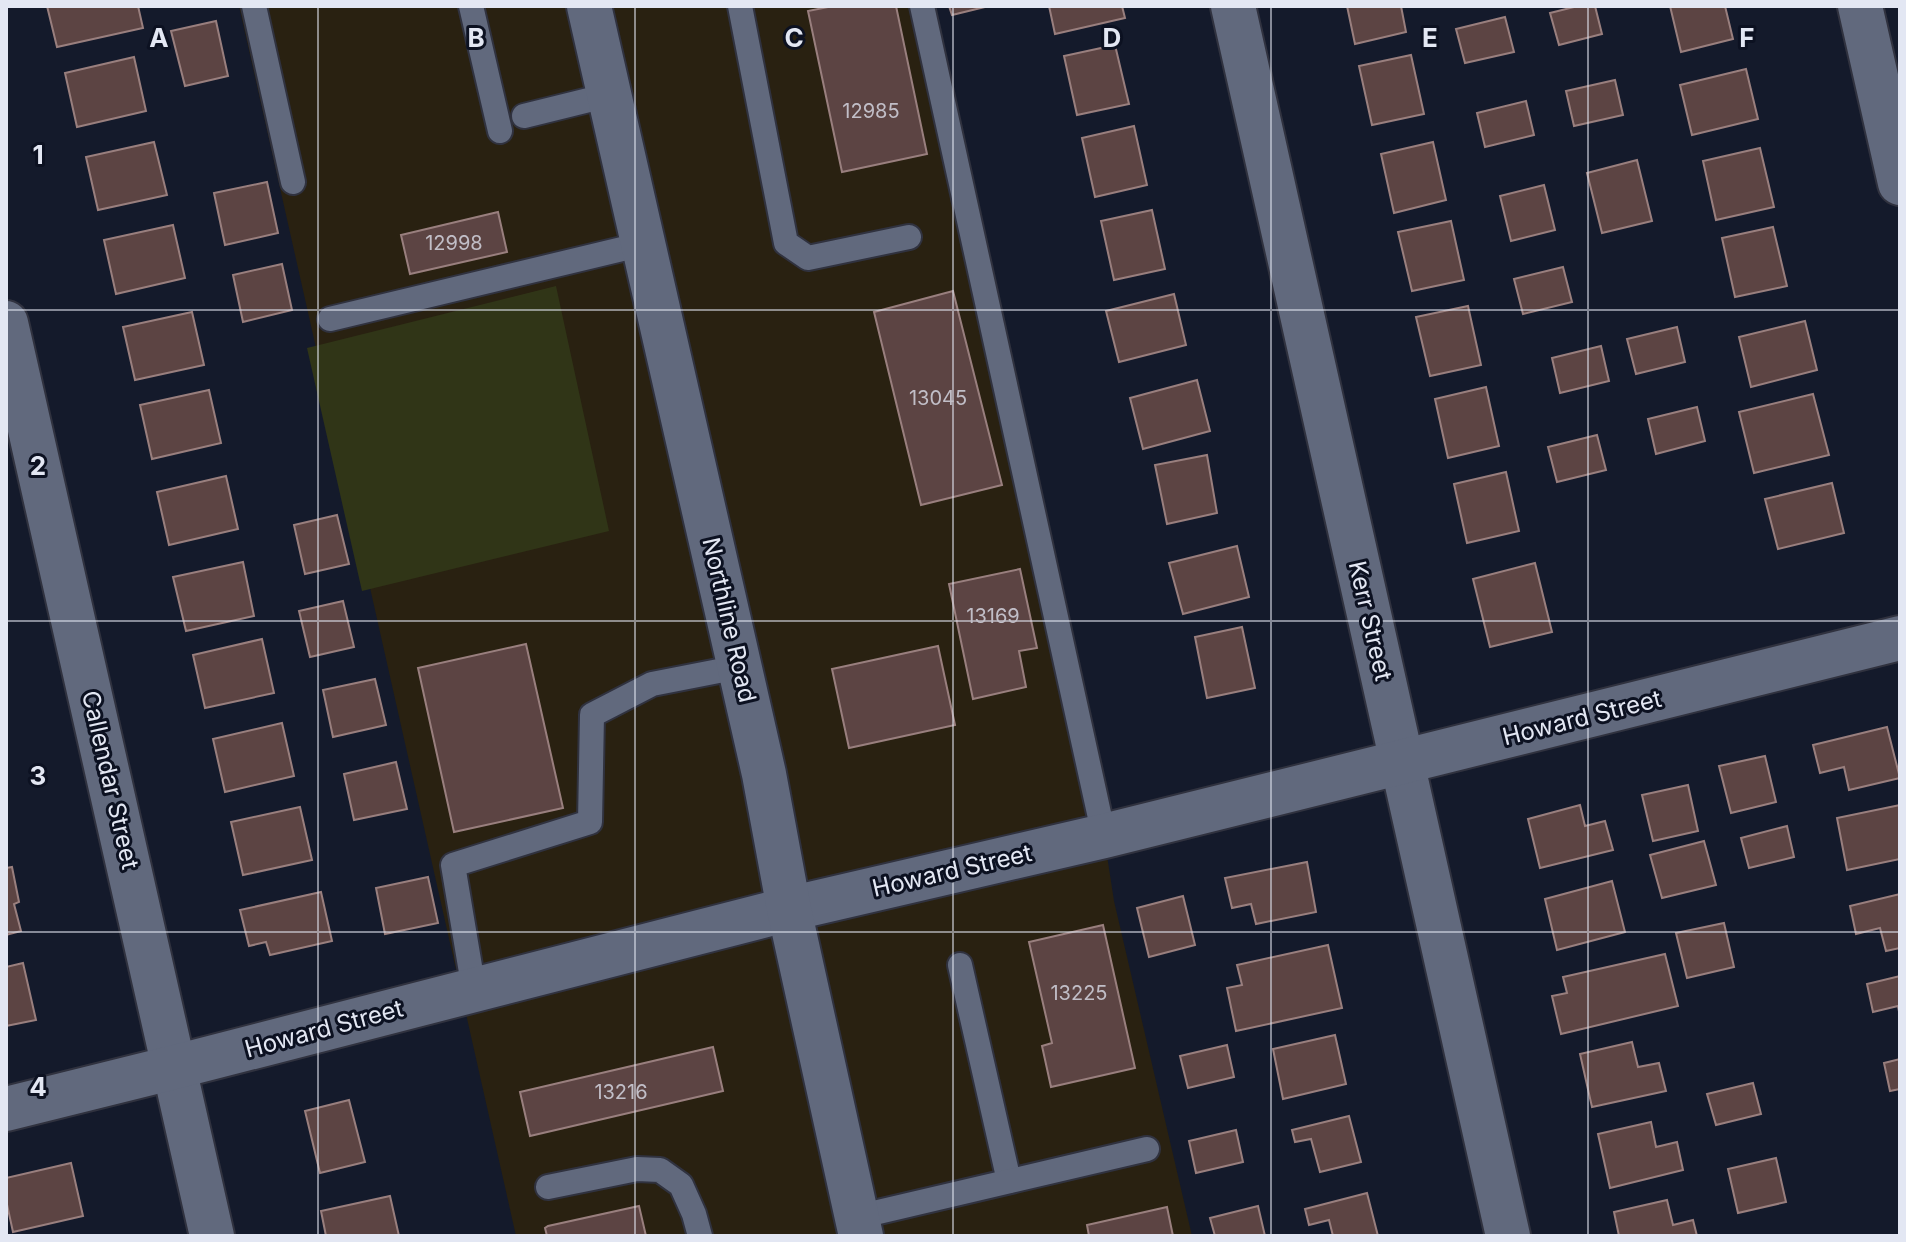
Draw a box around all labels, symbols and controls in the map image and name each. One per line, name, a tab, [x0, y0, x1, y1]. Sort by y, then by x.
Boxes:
text: A	[149, 22, 169, 53]
text: B	[467, 22, 485, 53]
text: C	[784, 22, 804, 53]
text: D	[1103, 22, 1121, 53]
text: E	[1422, 22, 1438, 53]
text: F	[1739, 22, 1755, 53]
house number: 12985	[842, 99, 900, 123]
text: 1	[32, 139, 44, 170]
house number: 12998	[425, 231, 483, 255]
house number: 13045	[909, 386, 967, 410]
text: 2	[30, 450, 46, 481]
street label: Northline Road	[696, 535, 763, 705]
street label: Kerr Street	[1343, 558, 1398, 684]
house number: 13169	[966, 604, 1020, 628]
street label: Howard Street	[1499, 684, 1664, 751]
street label: Callendar Street	[76, 688, 145, 872]
text: 3	[30, 760, 46, 791]
street label: Howard Street	[869, 838, 1035, 903]
house number: 13225	[1050, 981, 1108, 1005]
street label: Howard Street	[242, 993, 406, 1064]
text: 4	[29, 1071, 47, 1102]
house number: 13216	[594, 1080, 648, 1104]

